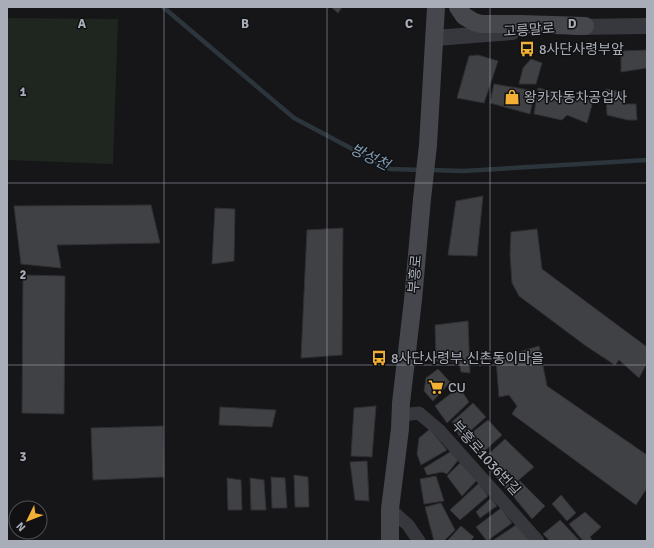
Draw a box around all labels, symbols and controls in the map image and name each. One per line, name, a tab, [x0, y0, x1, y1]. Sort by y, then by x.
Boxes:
text: A	[78, 16, 87, 32]
text: B	[241, 16, 249, 32]
text: C	[405, 16, 413, 32]
text: D	[568, 16, 577, 32]
street label: 고릉말로	[503, 20, 555, 40]
bus stop icon: 8사단사령부앞	[518, 40, 536, 58]
place label: 8사단사령부앞	[539, 41, 624, 58]
text: 1	[19, 84, 27, 100]
shop icon: 왕카자동차공업사	[503, 88, 521, 106]
place label: 왕카자동차공업사	[524, 89, 627, 106]
water label: 방성천	[347, 140, 395, 175]
street label: 부흥로	[405, 254, 425, 294]
text: 2	[19, 267, 27, 283]
bus stop icon: 8사단사령부.신촌동이마을	[370, 349, 388, 367]
place label: 8사단사령부.신촌동이마을	[391, 350, 544, 367]
supermarket icon: CU	[427, 378, 445, 396]
place label: CU	[448, 379, 466, 396]
street label: 부흥로1036번길	[448, 417, 524, 499]
text: 3	[19, 449, 27, 465]
north arrow	[8, 500, 48, 540]
text: N	[14, 519, 28, 534]

